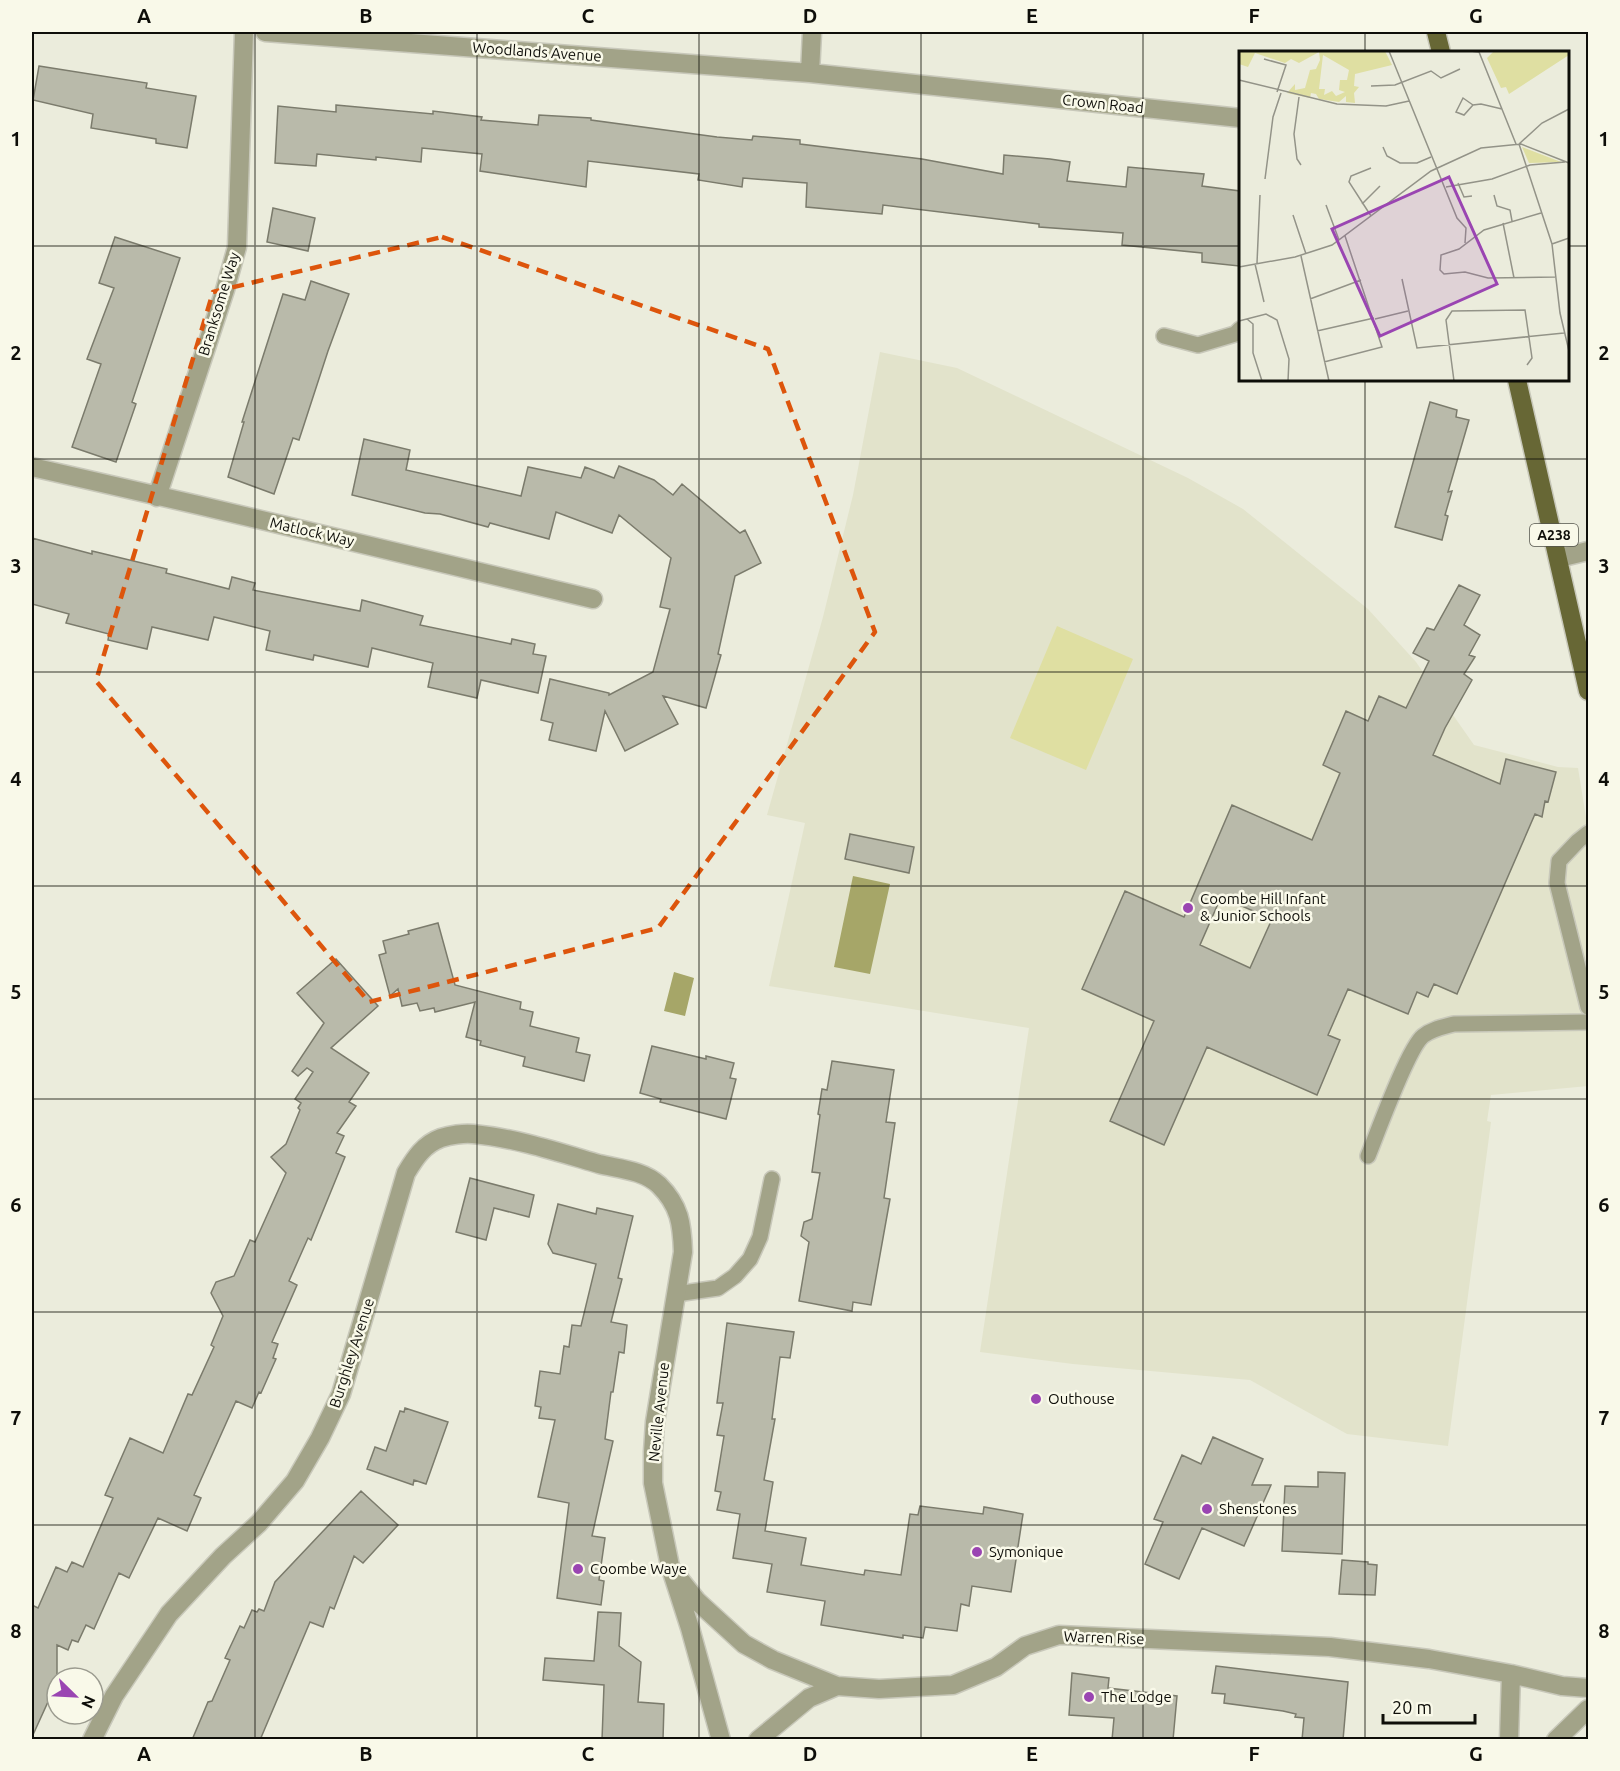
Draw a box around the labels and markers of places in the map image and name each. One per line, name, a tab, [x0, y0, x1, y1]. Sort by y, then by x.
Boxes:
place label: Coombe Hill Infant & Junior Schools	[1200, 890, 1326, 924]
marker: Coombe Hill Infant & Junior Schools	[1181, 901, 1195, 915]
place label: Outhouse	[1048, 1390, 1115, 1407]
marker: Outhouse	[1029, 1392, 1043, 1406]
place label: Shenstones	[1219, 1500, 1297, 1517]
marker: Shenstones	[1200, 1502, 1214, 1516]
place label: Symonique	[989, 1543, 1063, 1560]
marker: Symonique	[970, 1545, 984, 1559]
place label: Coombe Waye	[590, 1560, 687, 1577]
marker: Coombe Waye	[571, 1562, 585, 1576]
place label: The Lodge	[1101, 1688, 1172, 1705]
marker: The Lodge	[1082, 1690, 1096, 1704]

